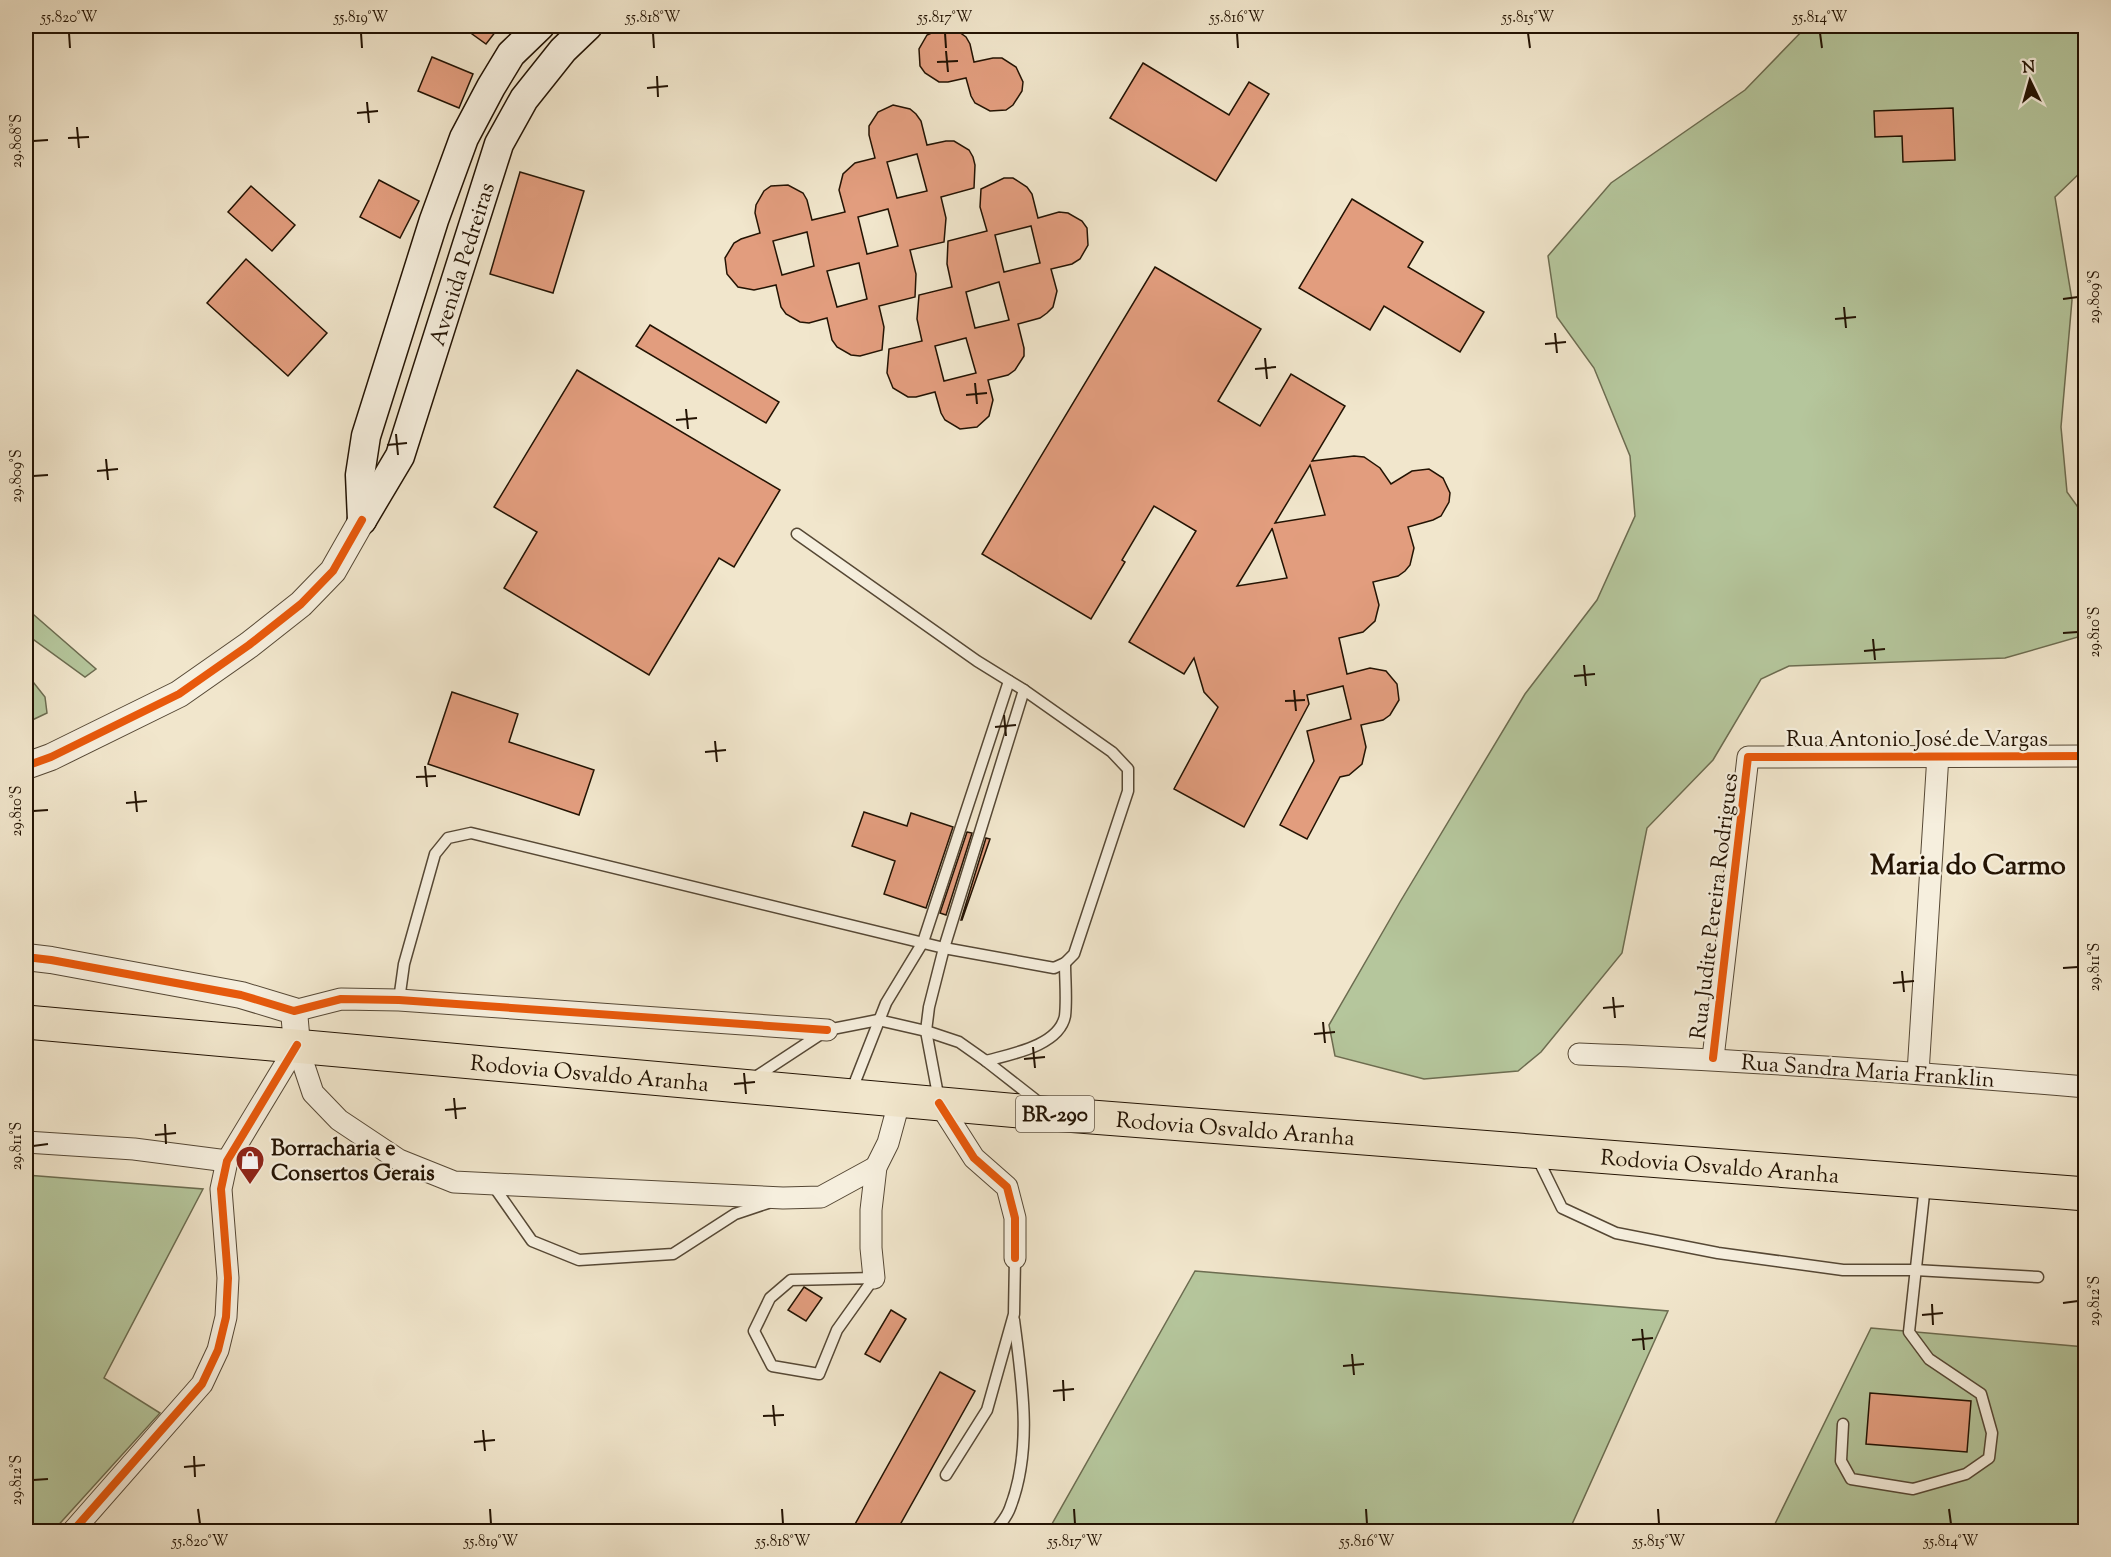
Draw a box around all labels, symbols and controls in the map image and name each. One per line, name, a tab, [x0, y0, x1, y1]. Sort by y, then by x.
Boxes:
text: 55.820°W	[40, 8, 98, 29]
text: 55.819°W	[333, 8, 388, 29]
text: 55.818°W	[625, 8, 681, 29]
text: 55.817°W	[917, 8, 973, 29]
text: 55.816°W	[1209, 8, 1265, 29]
text: 55.815°W	[1501, 8, 1555, 29]
text: 55.814°W	[1792, 8, 1848, 29]
north arrow	[2000, 51, 2060, 111]
text: N	[2022, 57, 2036, 81]
text: 29.808°S	[7, 114, 28, 168]
street label: Avenida Pedreiras	[423, 179, 505, 351]
text: 29.809°S	[2085, 270, 2106, 324]
text: 29.809°S	[7, 449, 28, 503]
text: 29.810°S	[2085, 606, 2106, 658]
street label: Rua Antonio José de Vargas	[1786, 725, 2048, 757]
street label: Rua Judite Pereira Rodrigues	[1684, 771, 1748, 1041]
text: 29.810°S	[7, 785, 28, 837]
district label: Maria do Carmo	[1870, 847, 2066, 887]
text: 29.811°S	[2085, 943, 2106, 991]
street label: Rua Sandra Maria Franklin	[1740, 1048, 1996, 1098]
street label: Rodovia Osvaldo Aranha	[469, 1049, 710, 1102]
road number: BR-290	[1016, 1096, 1094, 1132]
street label: Rodovia Osvaldo Aranha	[1115, 1106, 1356, 1156]
text: 29.811°S	[7, 1122, 28, 1170]
place label: Borracharia e Consertos Gerais	[271, 1134, 435, 1191]
street label: Rodovia Osvaldo Aranha	[1599, 1143, 1840, 1194]
shop icon: Borracharia e Consertos Gerais	[234, 1144, 266, 1186]
text: 29.812°S	[2085, 1276, 2106, 1326]
text: 29.812°S	[7, 1455, 28, 1505]
text: 55.820°W	[171, 1532, 229, 1553]
text: 55.819°W	[463, 1532, 518, 1553]
text: 55.818°W	[755, 1532, 811, 1553]
text: 55.817°W	[1047, 1532, 1103, 1553]
text: 55.816°W	[1339, 1532, 1395, 1553]
text: 55.815°W	[1632, 1532, 1686, 1553]
text: 55.814°W	[1923, 1532, 1979, 1553]

